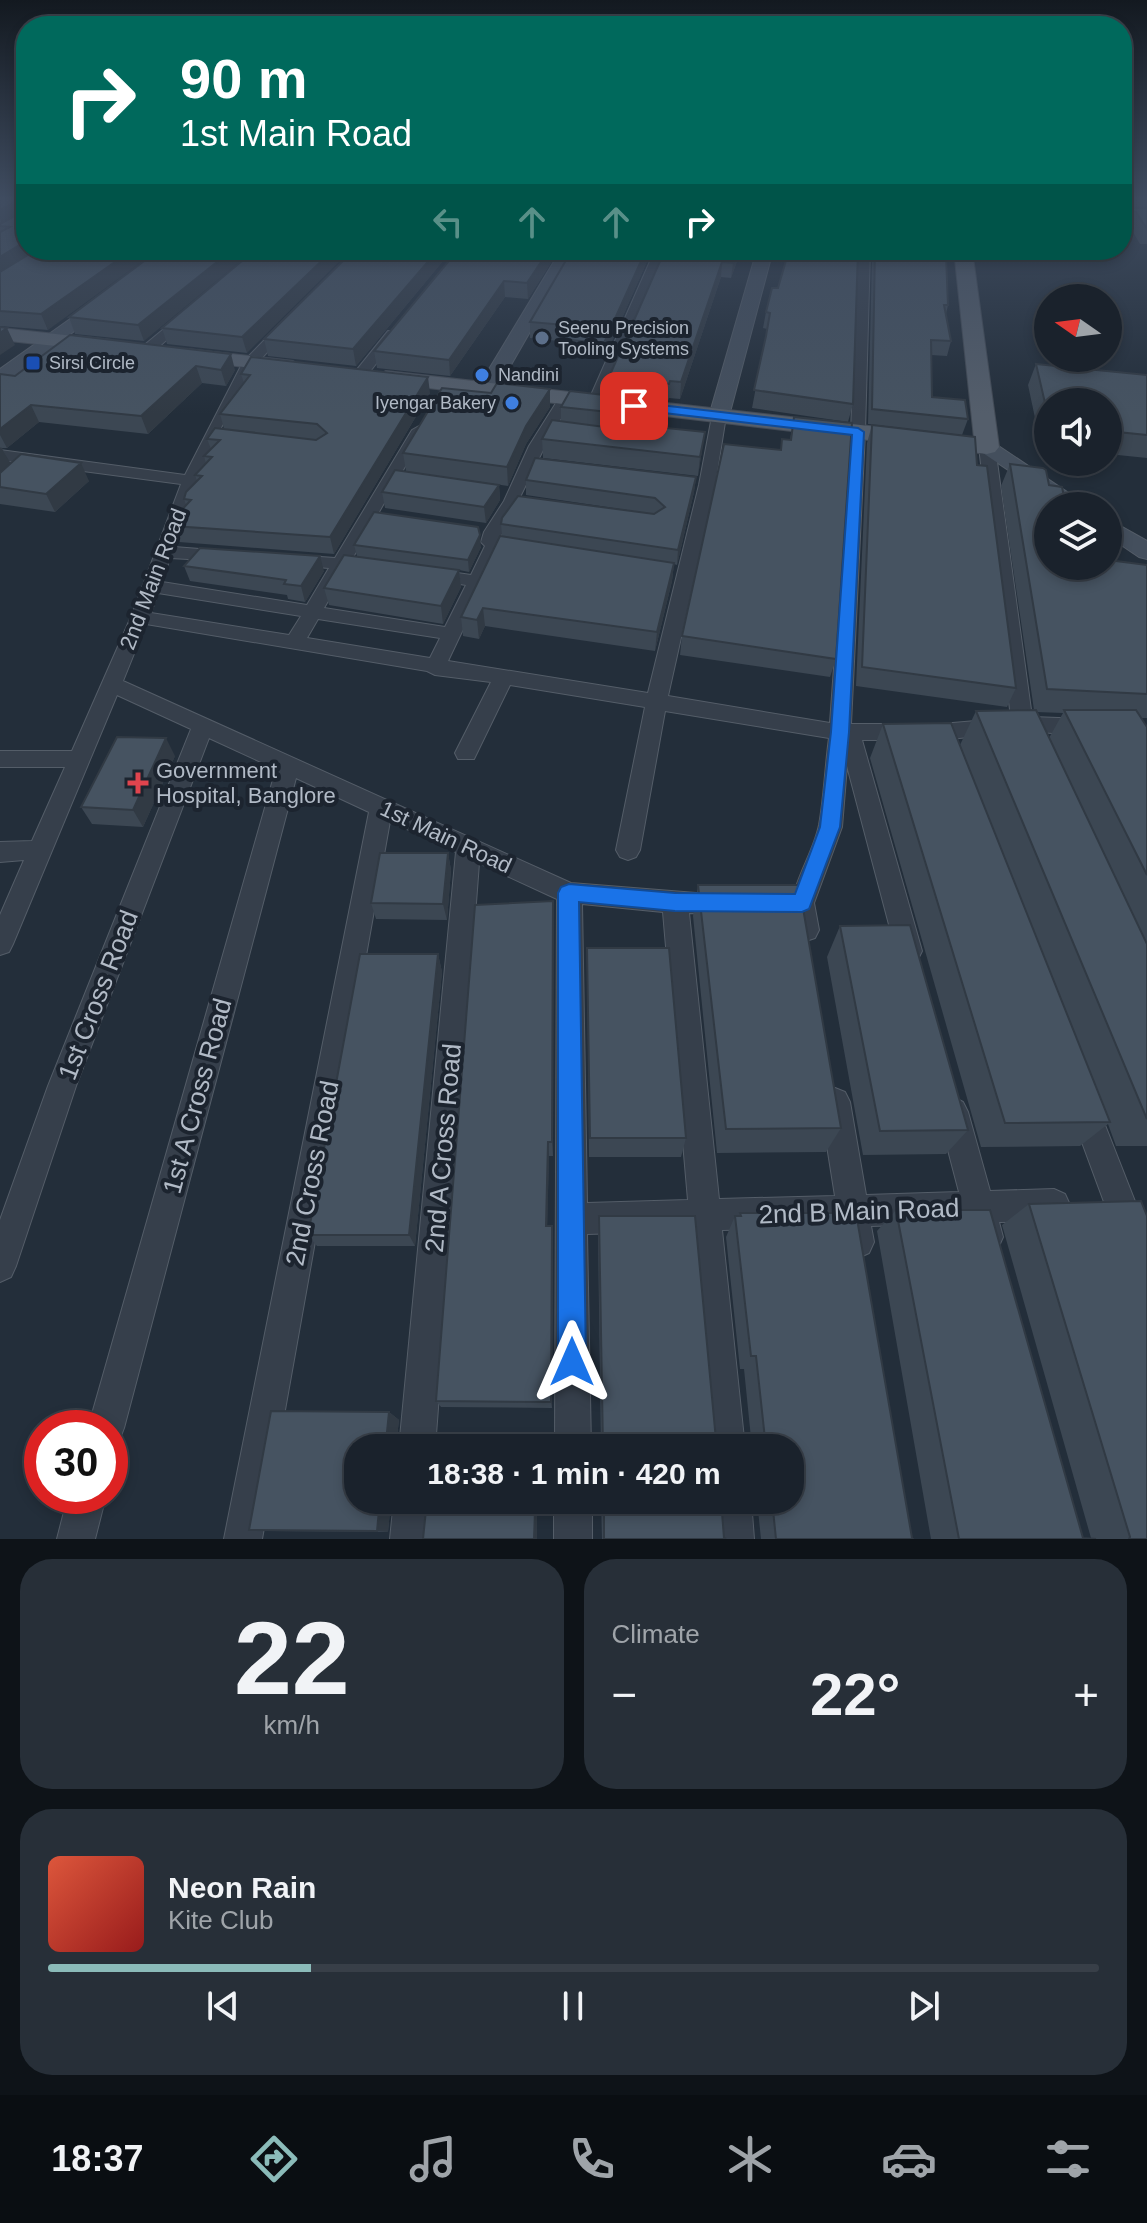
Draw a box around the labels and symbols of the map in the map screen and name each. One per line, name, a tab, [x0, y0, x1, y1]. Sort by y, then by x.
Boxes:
north arrow	[1034, 284, 1122, 372]
place label: Seenu Precision Tooling Systems	[558, 318, 689, 359]
marker: Seenu Precision Tooling Systems	[533, 329, 551, 347]
place label: Sirsi Circle	[49, 353, 135, 373]
marker: Sirsi Circle	[24, 354, 42, 372]
place label: Nandini	[498, 365, 559, 385]
marker: Nandini	[473, 366, 491, 384]
pin	[600, 372, 668, 440]
place label: Iyengar Bakery	[375, 393, 496, 413]
marker: Iyengar Bakery	[503, 394, 521, 412]
street label: 2nd Main Road	[115, 505, 191, 653]
place label: Government Hospital, Banglore	[156, 758, 336, 808]
marker: Government Hospital, Banglore	[127, 772, 149, 794]
street label: 1st Main Road	[376, 796, 516, 878]
street label: 1st Cross Road	[52, 906, 144, 1084]
street label: 1st A Cross Road	[157, 995, 237, 1197]
street label: 2nd A Cross Road	[419, 1042, 467, 1254]
street label: 2nd Cross Road	[279, 1078, 345, 1268]
street label: 2nd B Main Road	[758, 1193, 960, 1229]
position arrow	[530, 1320, 614, 1404]
speed limit sign: 30	[24, 1410, 128, 1514]

